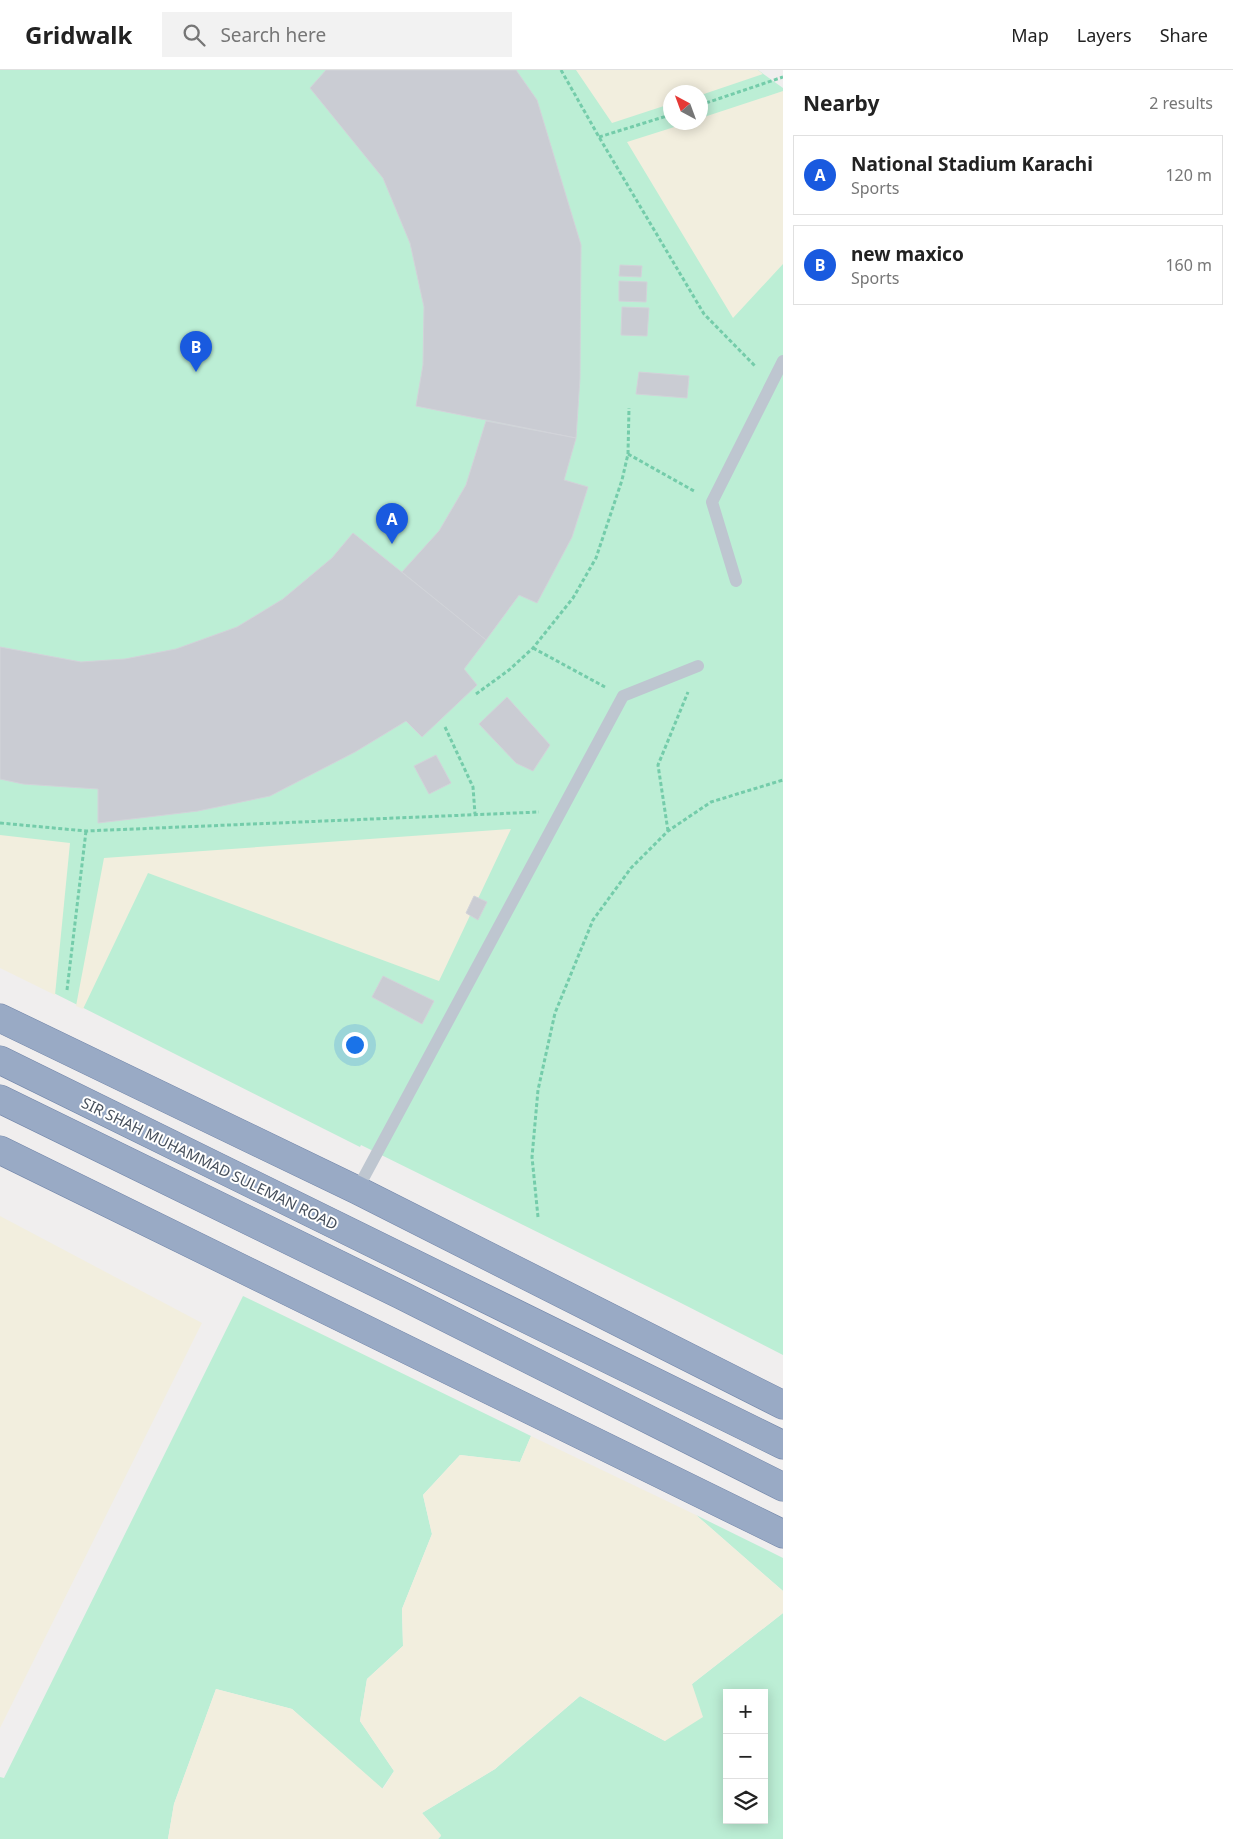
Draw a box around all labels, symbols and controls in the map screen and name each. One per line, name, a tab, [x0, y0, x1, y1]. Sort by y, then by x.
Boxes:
search box	[162, 12, 512, 57]
text: Gridwalk	[25, 18, 132, 51]
icon: search	[180, 21, 208, 49]
text: Search here	[220, 22, 326, 48]
text: Map	[1011, 23, 1049, 47]
text: Layers	[1077, 23, 1132, 47]
text: Share	[1160, 23, 1208, 47]
north arrow	[663, 85, 708, 130]
text: Nearby	[803, 89, 879, 117]
text: 2 results	[1149, 92, 1213, 114]
text: National Stadium Karachi	[851, 151, 1093, 177]
text: A	[814, 164, 826, 186]
text: 120 m	[1165, 164, 1212, 186]
text: Sports	[851, 177, 899, 199]
text: new maxico	[851, 241, 964, 267]
text: B	[815, 254, 825, 276]
text: 160 m	[1165, 254, 1212, 276]
text: Sports	[851, 267, 899, 289]
pin: B	[180, 331, 212, 372]
pin: A	[376, 503, 408, 544]
your location	[342, 1032, 368, 1058]
street label: SIR SHAH MUHAMMAD SULEMAN ROAD	[79, 1092, 341, 1234]
map controls	[723, 1689, 768, 1824]
button: +	[723, 1689, 768, 1734]
button: −	[723, 1734, 768, 1779]
button: layers	[723, 1779, 768, 1824]

